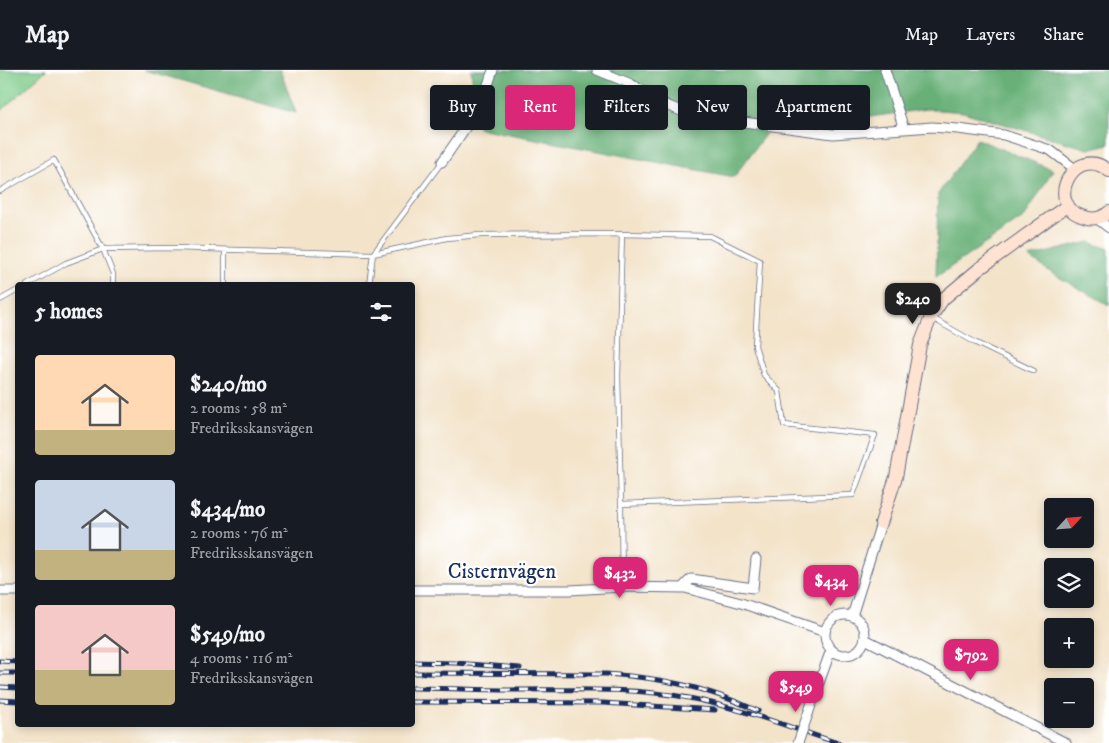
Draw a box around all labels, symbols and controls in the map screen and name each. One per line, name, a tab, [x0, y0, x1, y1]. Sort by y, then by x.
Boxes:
text: Map	[25, 20, 69, 50]
text: Map	[905, 24, 938, 46]
text: Layers	[966, 24, 1015, 46]
text: Share	[1043, 24, 1084, 46]
chip: Buy	[430, 85, 495, 130]
chip: Rent	[505, 85, 575, 130]
chip: Filters	[585, 85, 668, 130]
chip: New	[678, 85, 747, 130]
chip: Apartment	[757, 85, 870, 130]
pin: $240	[883, 282, 943, 325]
text: $240	[896, 289, 930, 309]
icon: filters	[367, 298, 395, 326]
text: 5 homes	[35, 299, 103, 325]
text: $240/mo	[190, 372, 267, 398]
icon: home	[75, 375, 135, 435]
text: 2 rooms · 58 m²	[190, 398, 287, 418]
text: Fredriksskansvägen	[190, 418, 313, 438]
text: $434/mo	[190, 497, 265, 523]
north arrow	[1044, 498, 1094, 548]
map controls	[1044, 498, 1094, 728]
icon: home	[75, 500, 135, 560]
text: 2 rooms · 76 m²	[190, 523, 288, 543]
text: Fredriksskansvägen	[190, 543, 313, 563]
pin: $432	[590, 556, 650, 599]
button: layers	[1044, 558, 1094, 608]
street label: Cisternvägen	[448, 559, 556, 585]
text: $432	[604, 563, 636, 583]
pin: $434	[801, 564, 861, 607]
text: $434	[814, 571, 848, 591]
button: +	[1044, 618, 1094, 668]
text: $549/mo	[190, 622, 265, 648]
icon: home	[75, 625, 135, 685]
pin: $792	[941, 638, 1001, 681]
text: $792	[955, 645, 988, 665]
text: 4 rooms · 116 m²	[190, 648, 292, 668]
text: Fredriksskansvägen	[190, 668, 313, 688]
pin: $549	[766, 670, 826, 713]
text: $549	[779, 677, 813, 697]
button: −	[1044, 678, 1094, 728]

